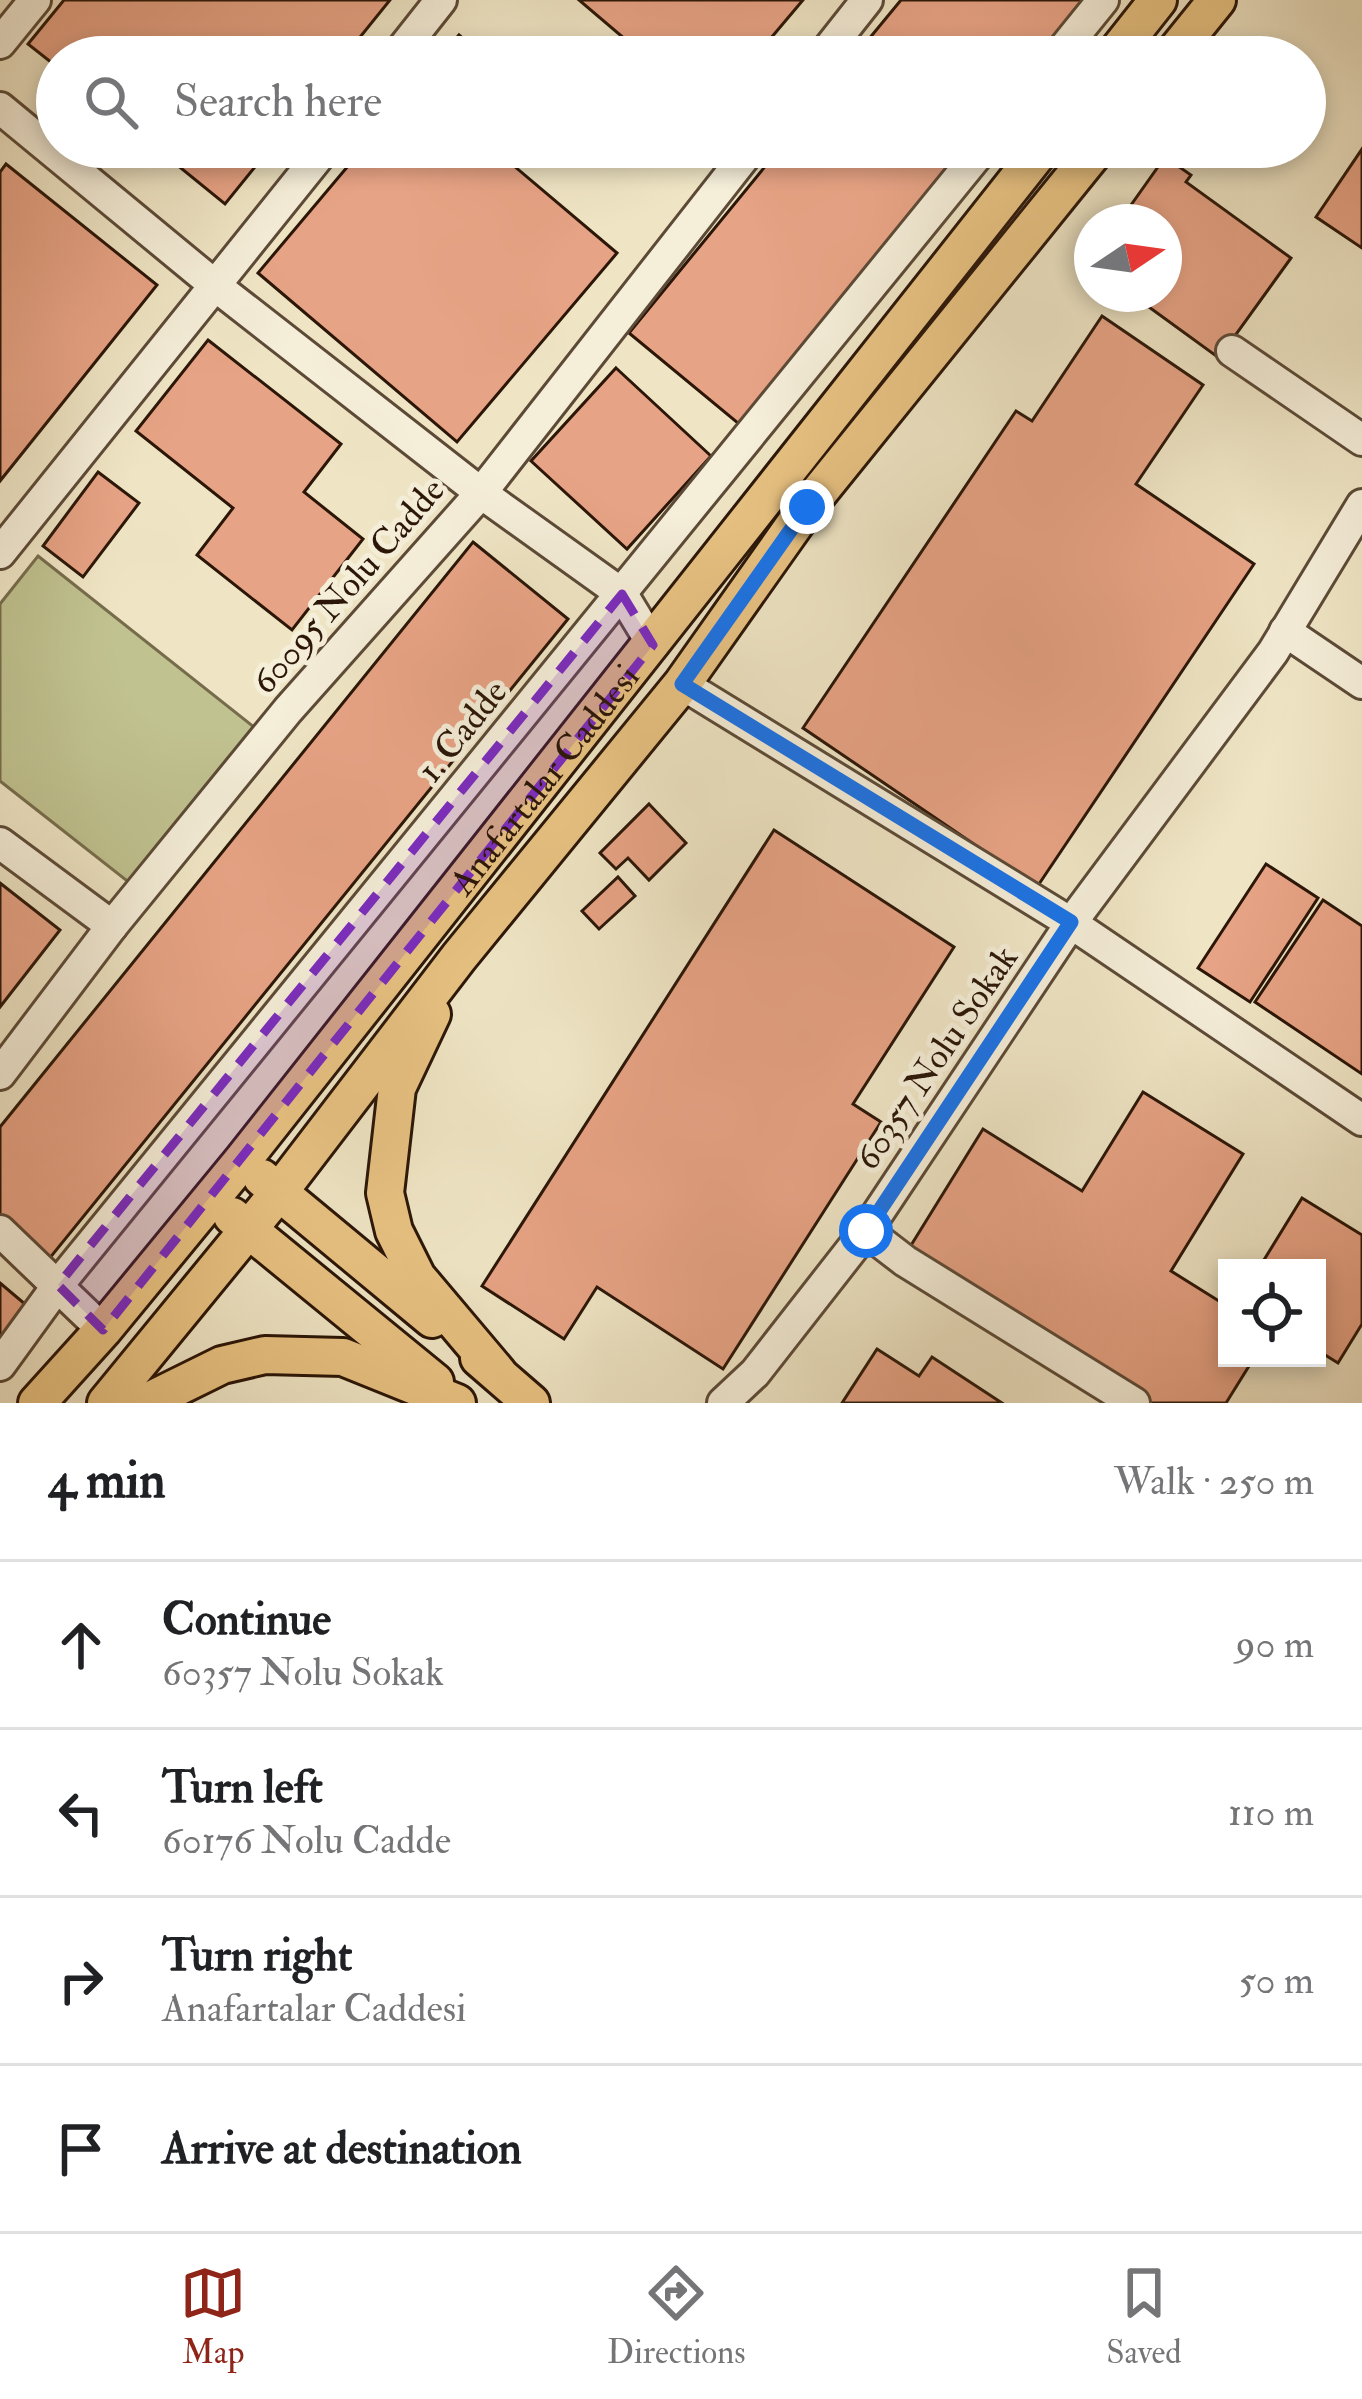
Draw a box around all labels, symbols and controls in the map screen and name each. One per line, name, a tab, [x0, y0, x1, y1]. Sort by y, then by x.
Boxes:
search box	[36, 36, 1326, 168]
icon: search	[78, 69, 144, 135]
text: Search here	[174, 74, 382, 130]
north arrow	[1074, 204, 1182, 312]
street label: 60095 Nolu Cadde	[242, 468, 454, 703]
route end	[780, 480, 834, 534]
street label: Anafartalar Caddesi	[439, 656, 650, 905]
street label: 1. Cadde	[407, 671, 517, 791]
street label: 60357 Nolu Sokak	[845, 937, 1028, 1178]
route start	[839, 1204, 893, 1258]
map controls	[1218, 1259, 1326, 1367]
button: locate	[1218, 1259, 1326, 1367]
text: 4 min	[48, 1449, 166, 1513]
text: Walk · 250 m	[1114, 1457, 1314, 1506]
text: Continue	[162, 1592, 331, 1648]
icon: ahead	[48, 1612, 114, 1678]
text: 90 m	[1236, 1620, 1314, 1669]
text: 60357 Nolu Sokak	[162, 1648, 444, 1697]
text: Turn left	[162, 1760, 323, 1816]
icon: left	[48, 1780, 114, 1846]
text: 110 m	[1228, 1788, 1314, 1837]
text: 60176 Nolu Cadde	[162, 1816, 451, 1865]
text: Turn right	[162, 1928, 352, 1984]
icon: right	[48, 1948, 114, 2014]
text: 50 m	[1239, 1956, 1314, 2005]
text: Anafartalar Caddesi	[162, 1984, 466, 2033]
icon: arrive	[48, 2116, 114, 2182]
text: Arrive at destination	[162, 2121, 522, 2177]
tab: Map	[180, 2260, 246, 2373]
tab: Directions	[607, 2260, 746, 2373]
tab: Saved	[1106, 2260, 1182, 2373]

